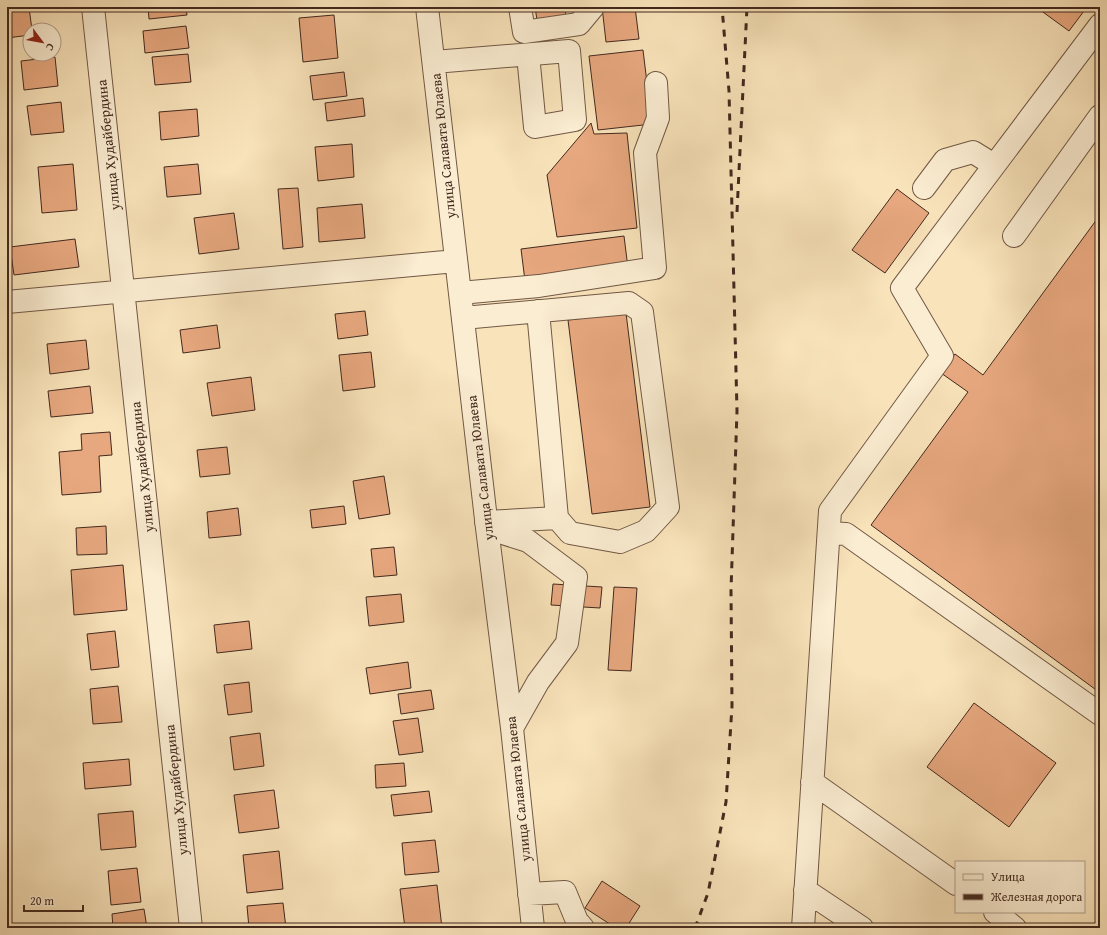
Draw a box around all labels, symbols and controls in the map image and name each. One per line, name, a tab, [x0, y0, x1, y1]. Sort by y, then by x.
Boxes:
north arrow	[22, 22, 62, 62]
text: С	[42, 40, 59, 54]
street label: улица Салавата Юлаева	[425, 72, 461, 221]
street label: улица Худайбердина	[91, 78, 125, 212]
street label: улица Салавата Юлаева	[461, 394, 499, 543]
street label: улица Худайбердина	[125, 400, 159, 534]
street label: улица Салавата Юлаева	[500, 715, 536, 864]
street label: улица Худайбердина	[159, 723, 193, 857]
legend	[955, 861, 1085, 913]
text: Улица	[991, 868, 1025, 885]
scale bar	[24, 887, 83, 913]
text: Железная дорога	[990, 888, 1082, 905]
text: 20 m	[30, 892, 54, 909]

